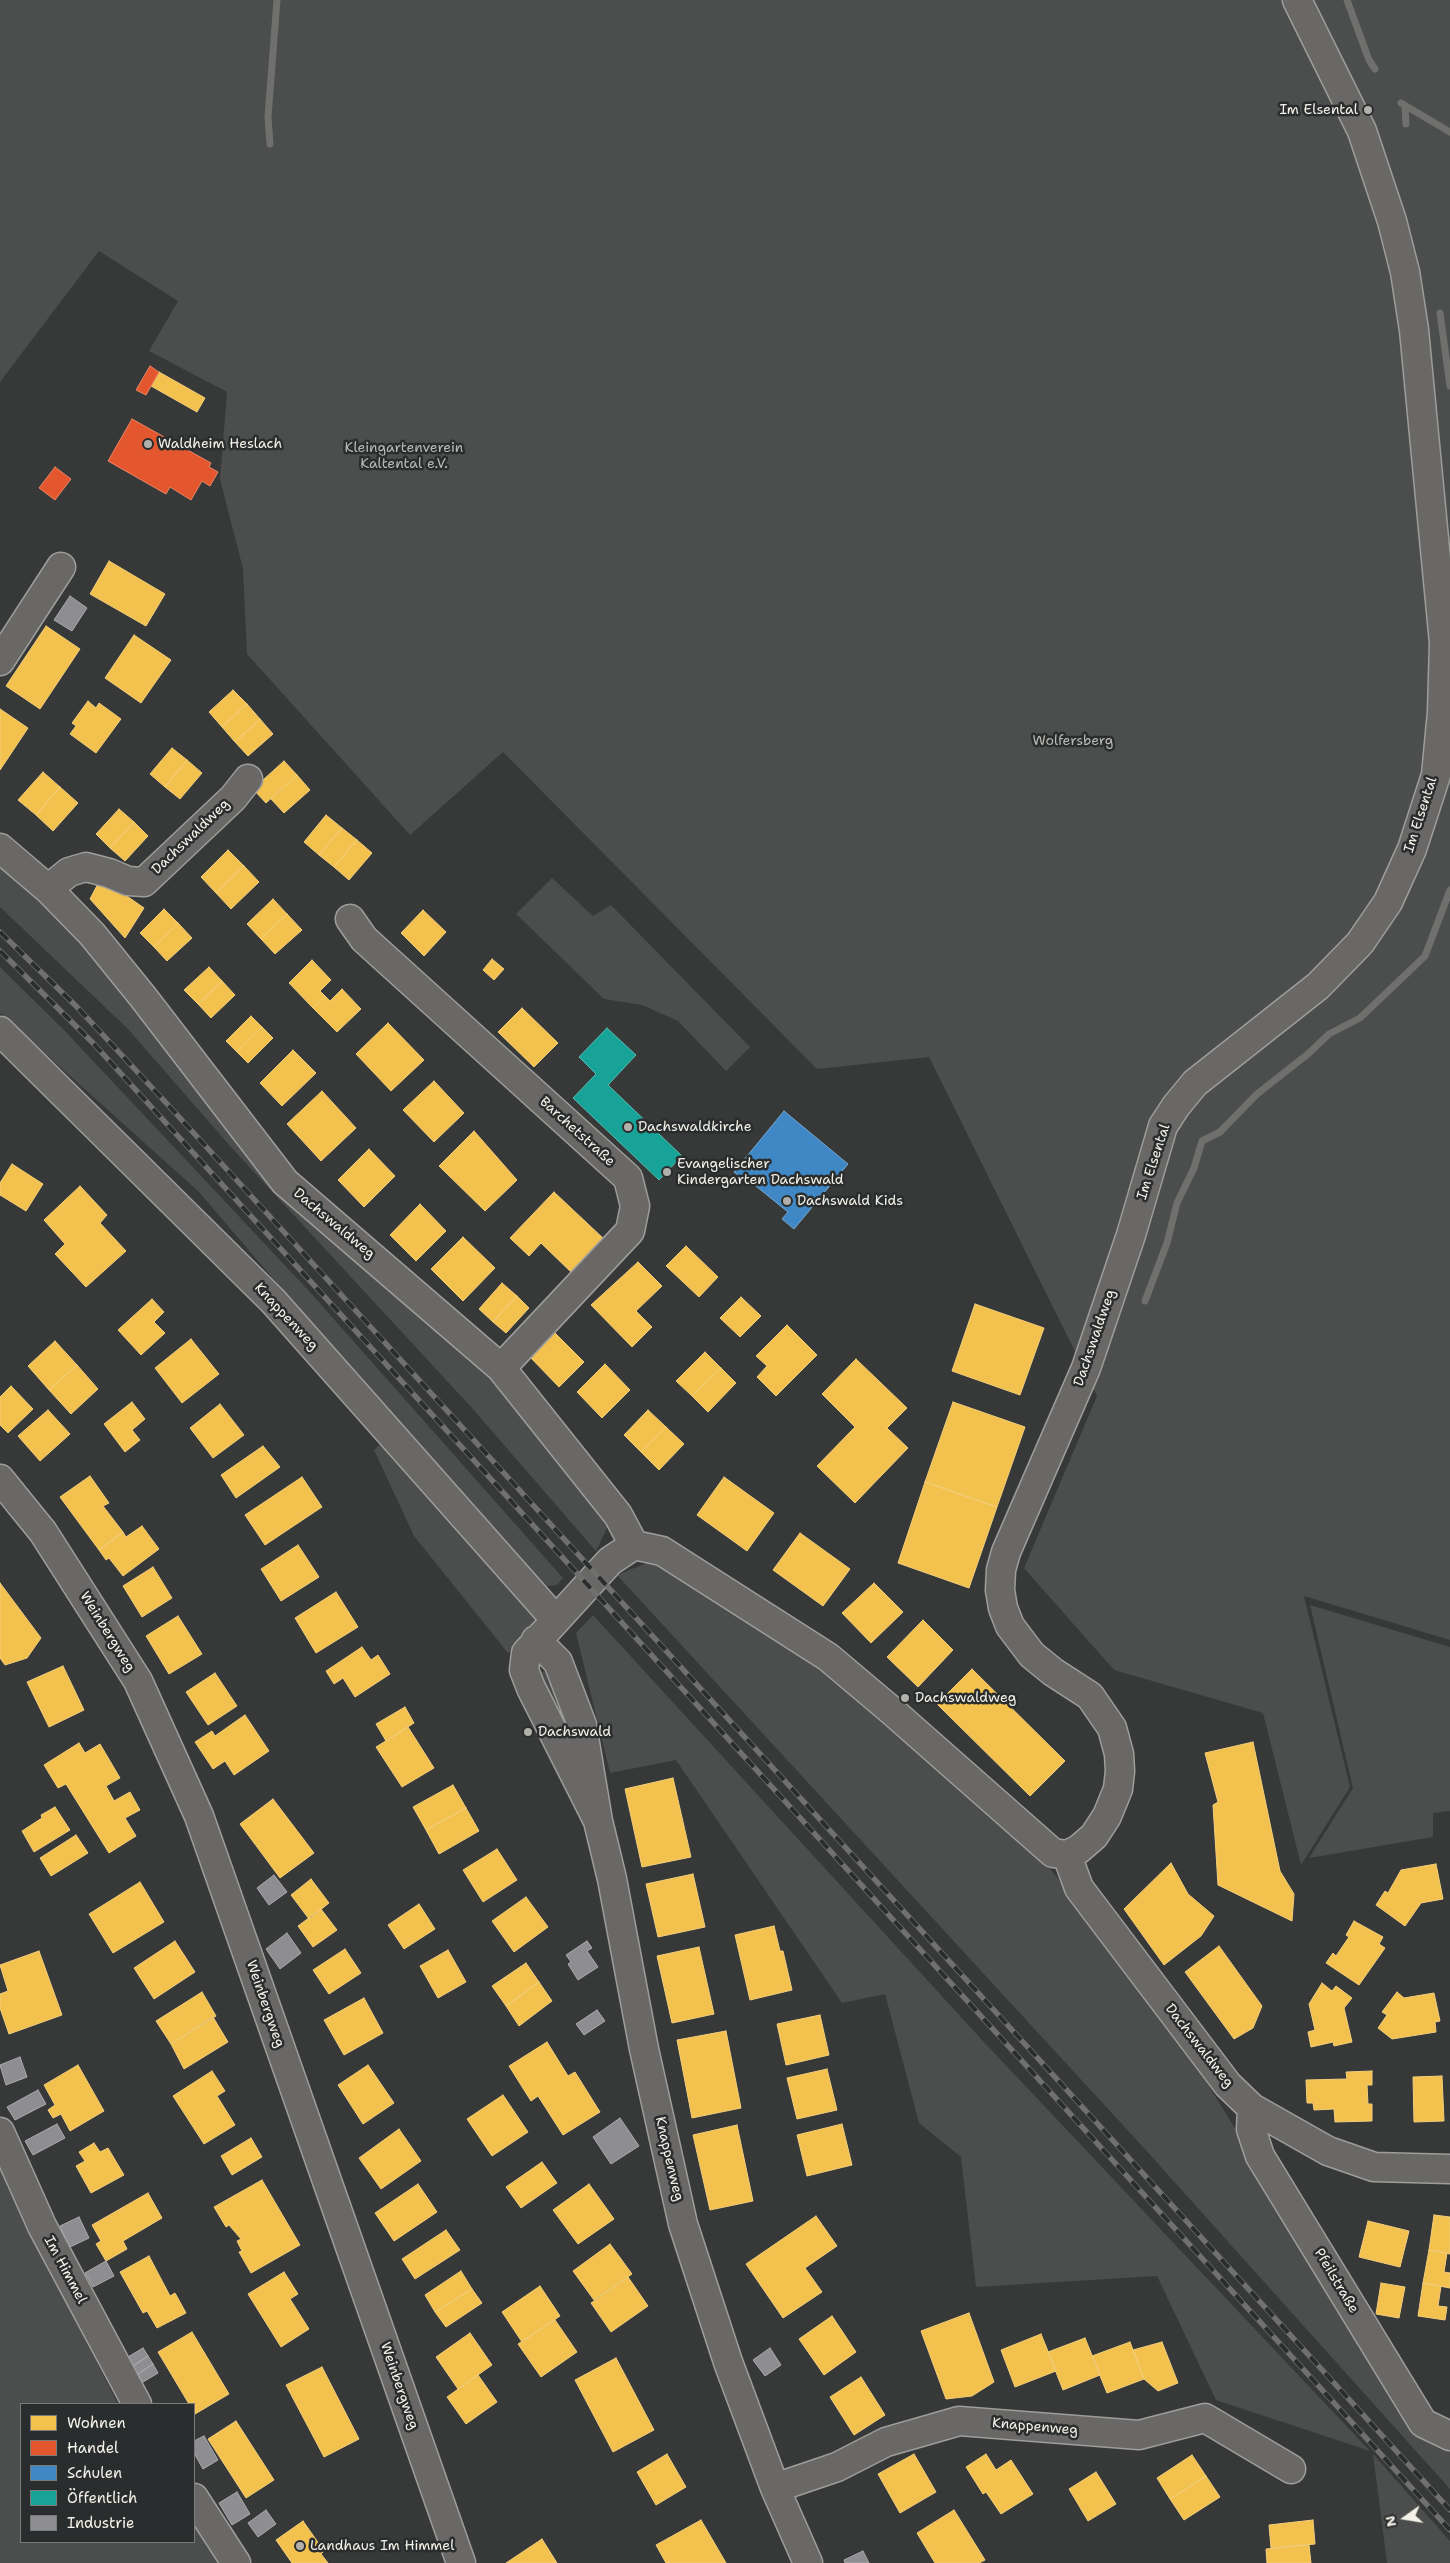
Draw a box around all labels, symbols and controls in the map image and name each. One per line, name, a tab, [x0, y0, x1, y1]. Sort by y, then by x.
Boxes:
place label: Im Elsental	[1279, 102, 1358, 118]
marker: Im Elsental	[1362, 104, 1374, 116]
place label: Waldheim Heslach	[158, 436, 282, 452]
marker: Waldheim Heslach	[142, 438, 154, 450]
park label: Kleingartenverein Kaltental e.V.	[345, 440, 463, 472]
park label: Wolfersberg	[1033, 733, 1113, 749]
street label: Im Elsental	[1401, 775, 1441, 855]
street label: Dachswaldweg	[149, 796, 233, 878]
street label: Barchetstraße	[536, 1094, 618, 1170]
place label: Dachswaldkirche	[638, 1119, 752, 1135]
marker: Dachswaldkirche	[622, 1121, 634, 1133]
street label: Im Elsental	[1134, 1122, 1174, 1202]
place label: Evangelischer Kindergarten Dachswald	[677, 1156, 844, 1188]
marker: Evangelischer Kindergarten Dachswald	[661, 1166, 673, 1178]
street label: Dachswaldweg	[290, 1185, 378, 1263]
place label: Dachswald Kids	[797, 1193, 903, 1209]
marker: Dachswald Kids	[781, 1195, 793, 1207]
street label: Knappenweg	[250, 1280, 322, 1354]
street label: Dachswaldweg	[1071, 1287, 1119, 1389]
street label: Weinbergweg	[76, 1589, 138, 1675]
place label: Dachswaldweg	[915, 1690, 1016, 1706]
marker: Dachswaldweg	[899, 1692, 911, 1704]
place label: Dachswald	[538, 1724, 611, 1740]
marker: Dachswald	[522, 1726, 534, 1738]
street label: Weinbergweg	[242, 1958, 288, 2050]
street label: Dachswaldweg	[1161, 2001, 1237, 2091]
street label: Knappenweg	[651, 2115, 687, 2203]
street label: Im Himmel	[40, 2233, 90, 2307]
street label: Pfeilstraße	[1310, 2246, 1362, 2316]
street label: Weinbergweg	[376, 2340, 422, 2432]
legend	[20, 2403, 195, 2543]
text: Wohnen	[67, 2413, 126, 2433]
street label: Knappenweg	[991, 2415, 1079, 2439]
text: Handel	[67, 2438, 119, 2458]
text: Schulen	[67, 2463, 122, 2483]
text: Öffentlich	[67, 2488, 137, 2508]
north arrow	[1380, 2493, 1430, 2543]
text: Industrie	[67, 2513, 134, 2533]
text: N	[1380, 2514, 1400, 2529]
place label: Landhaus Im Himmel	[310, 2538, 454, 2554]
marker: Landhaus Im Himmel	[294, 2540, 306, 2552]

